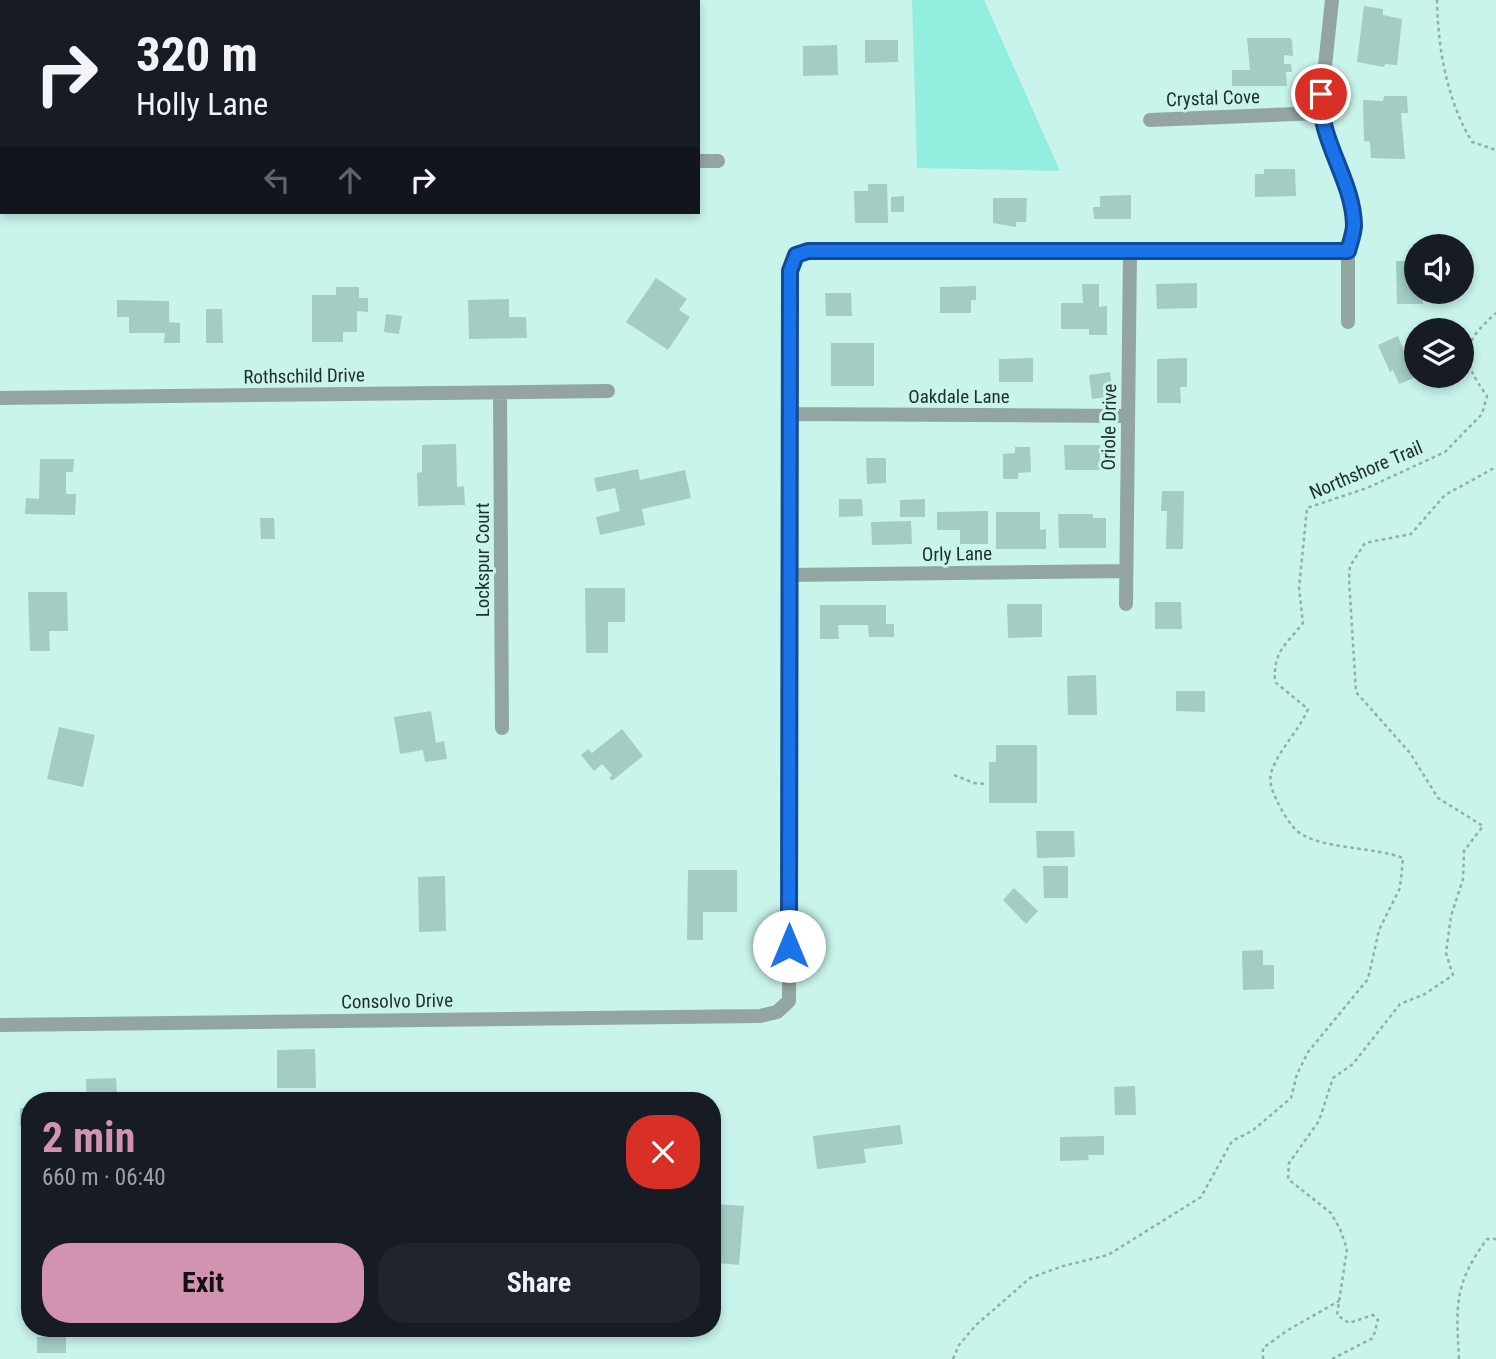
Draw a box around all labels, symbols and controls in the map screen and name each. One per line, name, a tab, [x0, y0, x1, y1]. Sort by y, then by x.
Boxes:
text: 320 m	[136, 26, 258, 83]
icon: right	[21, 28, 112, 119]
pin	[1291, 64, 1351, 124]
icon: arrive	[1302, 75, 1340, 113]
text: Holly Lane	[136, 85, 268, 123]
street label: Crystal Cove	[1166, 85, 1260, 111]
icon: left	[258, 161, 296, 199]
icon: ahead	[331, 161, 369, 199]
icon: right	[404, 161, 442, 199]
map controls	[1404, 234, 1474, 388]
button: sound	[1404, 234, 1474, 304]
button: layers	[1404, 318, 1474, 388]
street label: Rothschild Drive	[243, 363, 365, 389]
street label: Oriole Drive	[1097, 383, 1121, 471]
street label: Oakdale Lane	[908, 385, 1010, 408]
street label: Northshore Trail	[1306, 436, 1426, 504]
street label: Lockspur Court	[471, 503, 494, 617]
street label: Orly Lane	[922, 542, 992, 566]
position arrow	[752, 909, 826, 983]
street label: Consolvo Drive	[341, 989, 453, 1013]
text: 2 min	[42, 1113, 135, 1162]
button: close	[626, 1115, 700, 1189]
text: 660 m · 06:40	[42, 1164, 166, 1191]
button: Exit	[42, 1243, 364, 1323]
button: Share	[378, 1243, 700, 1323]

